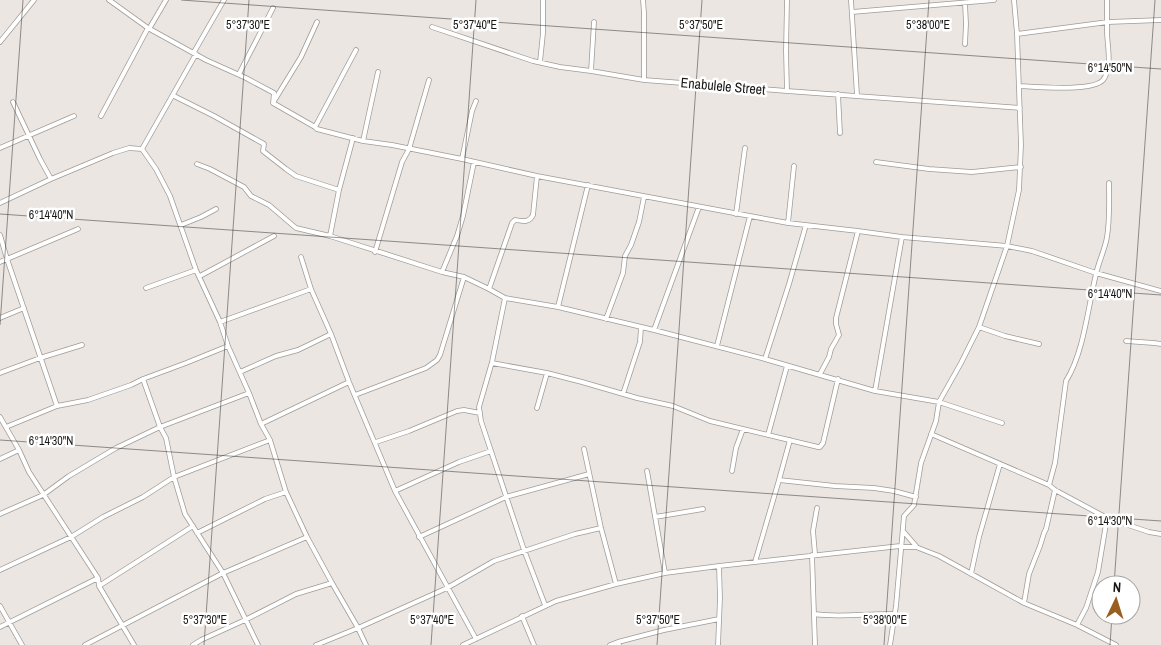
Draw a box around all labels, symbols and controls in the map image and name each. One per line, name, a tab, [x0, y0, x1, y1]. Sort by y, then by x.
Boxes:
text: 5°37'30"E	[226, 17, 270, 33]
text: 5°37'40"E	[453, 17, 497, 33]
text: 5°37'50"E	[679, 17, 723, 33]
text: 5°38'00"E	[906, 17, 950, 33]
text: 6°14'50"N	[1088, 60, 1132, 76]
street label: Enabulele Street	[680, 73, 766, 99]
text: 6°14'40"N	[29, 207, 73, 223]
text: 6°14'40"N	[1088, 286, 1132, 302]
text: 6°14'30"N	[29, 433, 73, 449]
text: 6°14'30"N	[1088, 513, 1132, 529]
north arrow	[1091, 575, 1141, 625]
text: N	[1112, 578, 1122, 596]
text: 5°37'30"E	[183, 612, 227, 628]
text: 5°37'40"E	[410, 612, 454, 628]
text: 5°37'50"E	[636, 612, 680, 628]
text: 5°38'00"E	[863, 612, 907, 628]

